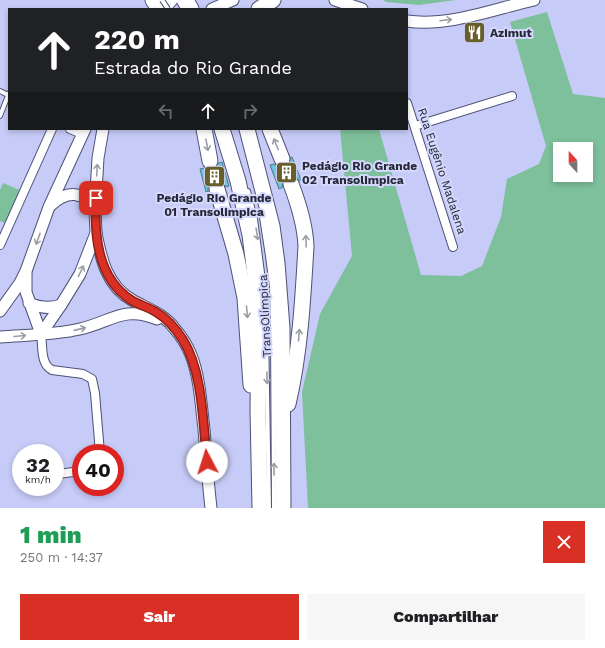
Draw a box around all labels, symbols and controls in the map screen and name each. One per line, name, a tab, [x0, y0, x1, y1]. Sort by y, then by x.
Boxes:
one-way arrow	[439, 16, 452, 23]
restaurant icon: Azimut	[461, 20, 487, 46]
text: 220 m	[94, 23, 180, 56]
icon: ahead	[28, 24, 80, 76]
place label: Azimut	[490, 26, 533, 40]
text: Estrada do Rio Grande	[94, 57, 292, 78]
icon: left	[155, 100, 177, 122]
icon: ahead	[197, 100, 219, 122]
icon: right	[239, 100, 261, 122]
street label: Rua Eugênio Madalena	[415, 106, 469, 236]
one-way arrow	[204, 138, 212, 151]
one-way arrow	[271, 139, 279, 151]
north arrow	[553, 142, 593, 182]
map controls	[553, 142, 593, 182]
place label: Pedágio Rio Grande 02 Transolimpica	[302, 159, 417, 187]
building icon: Pedágio Rio Grande 02 Transolimpica	[273, 160, 299, 186]
one-way arrow	[94, 164, 101, 177]
building icon: Pedágio Rio Grande 01 Transolimpica	[201, 164, 227, 190]
pin	[79, 181, 113, 215]
icon: arrive	[85, 187, 107, 209]
place label: Pedágio Rio Grande 01 Transolimpica	[156, 191, 272, 219]
one-way arrow	[253, 227, 261, 240]
one-way arrow	[33, 233, 41, 245]
one-way arrow	[302, 235, 309, 248]
one-way arrow	[77, 266, 85, 278]
street label: TransOlímpica	[256, 274, 274, 358]
one-way arrow	[243, 305, 250, 318]
one-way arrow	[73, 324, 86, 332]
one-way arrow	[295, 329, 302, 342]
one-way arrow	[13, 332, 26, 339]
one-way arrow	[263, 371, 271, 384]
position arrow	[186, 441, 228, 483]
speed limit sign: 40	[72, 444, 124, 496]
text: 32	[26, 453, 50, 477]
one-way arrow	[270, 463, 278, 476]
text: km/h	[25, 474, 51, 485]
text: 1 min	[20, 521, 82, 549]
button: close	[543, 521, 585, 563]
text: 250 m · 14:37	[20, 550, 103, 565]
button: Sair	[20, 594, 299, 640]
button: Compartilhar	[307, 594, 585, 640]

